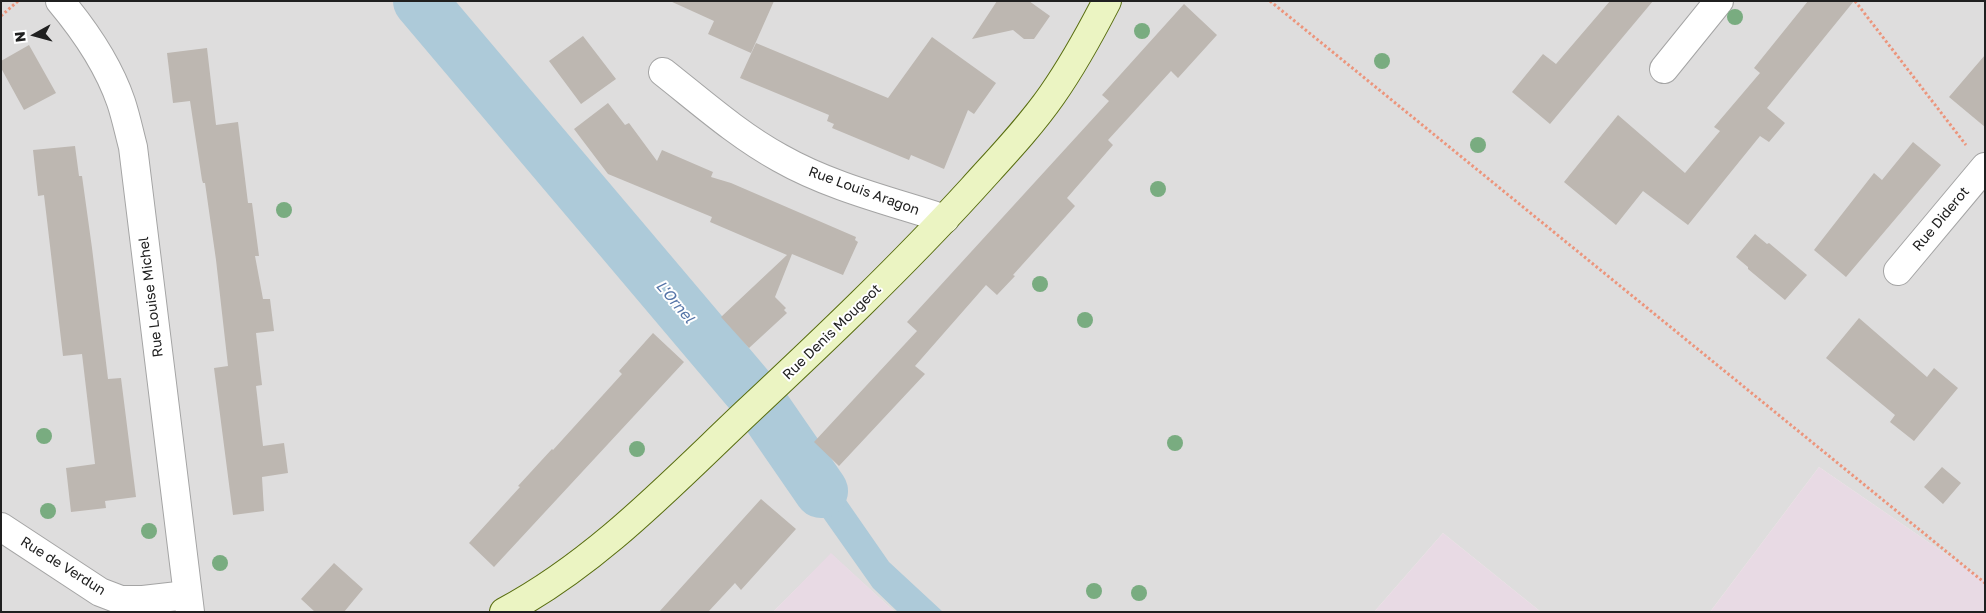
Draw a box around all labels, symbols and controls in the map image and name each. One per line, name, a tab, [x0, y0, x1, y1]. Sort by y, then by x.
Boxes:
north arrow	[10, 10, 60, 60]
text: N	[11, 31, 29, 43]
street label: Rue Louis Aragon	[806, 163, 922, 219]
street label: Rue Diderot	[1909, 183, 1973, 255]
street label: Rue Louise Michel	[135, 236, 167, 358]
water label: L'Ornel	[652, 277, 698, 327]
street label: Rue Denis Mougeot	[779, 281, 885, 383]
street label: Rue de Verdun	[17, 533, 109, 599]

